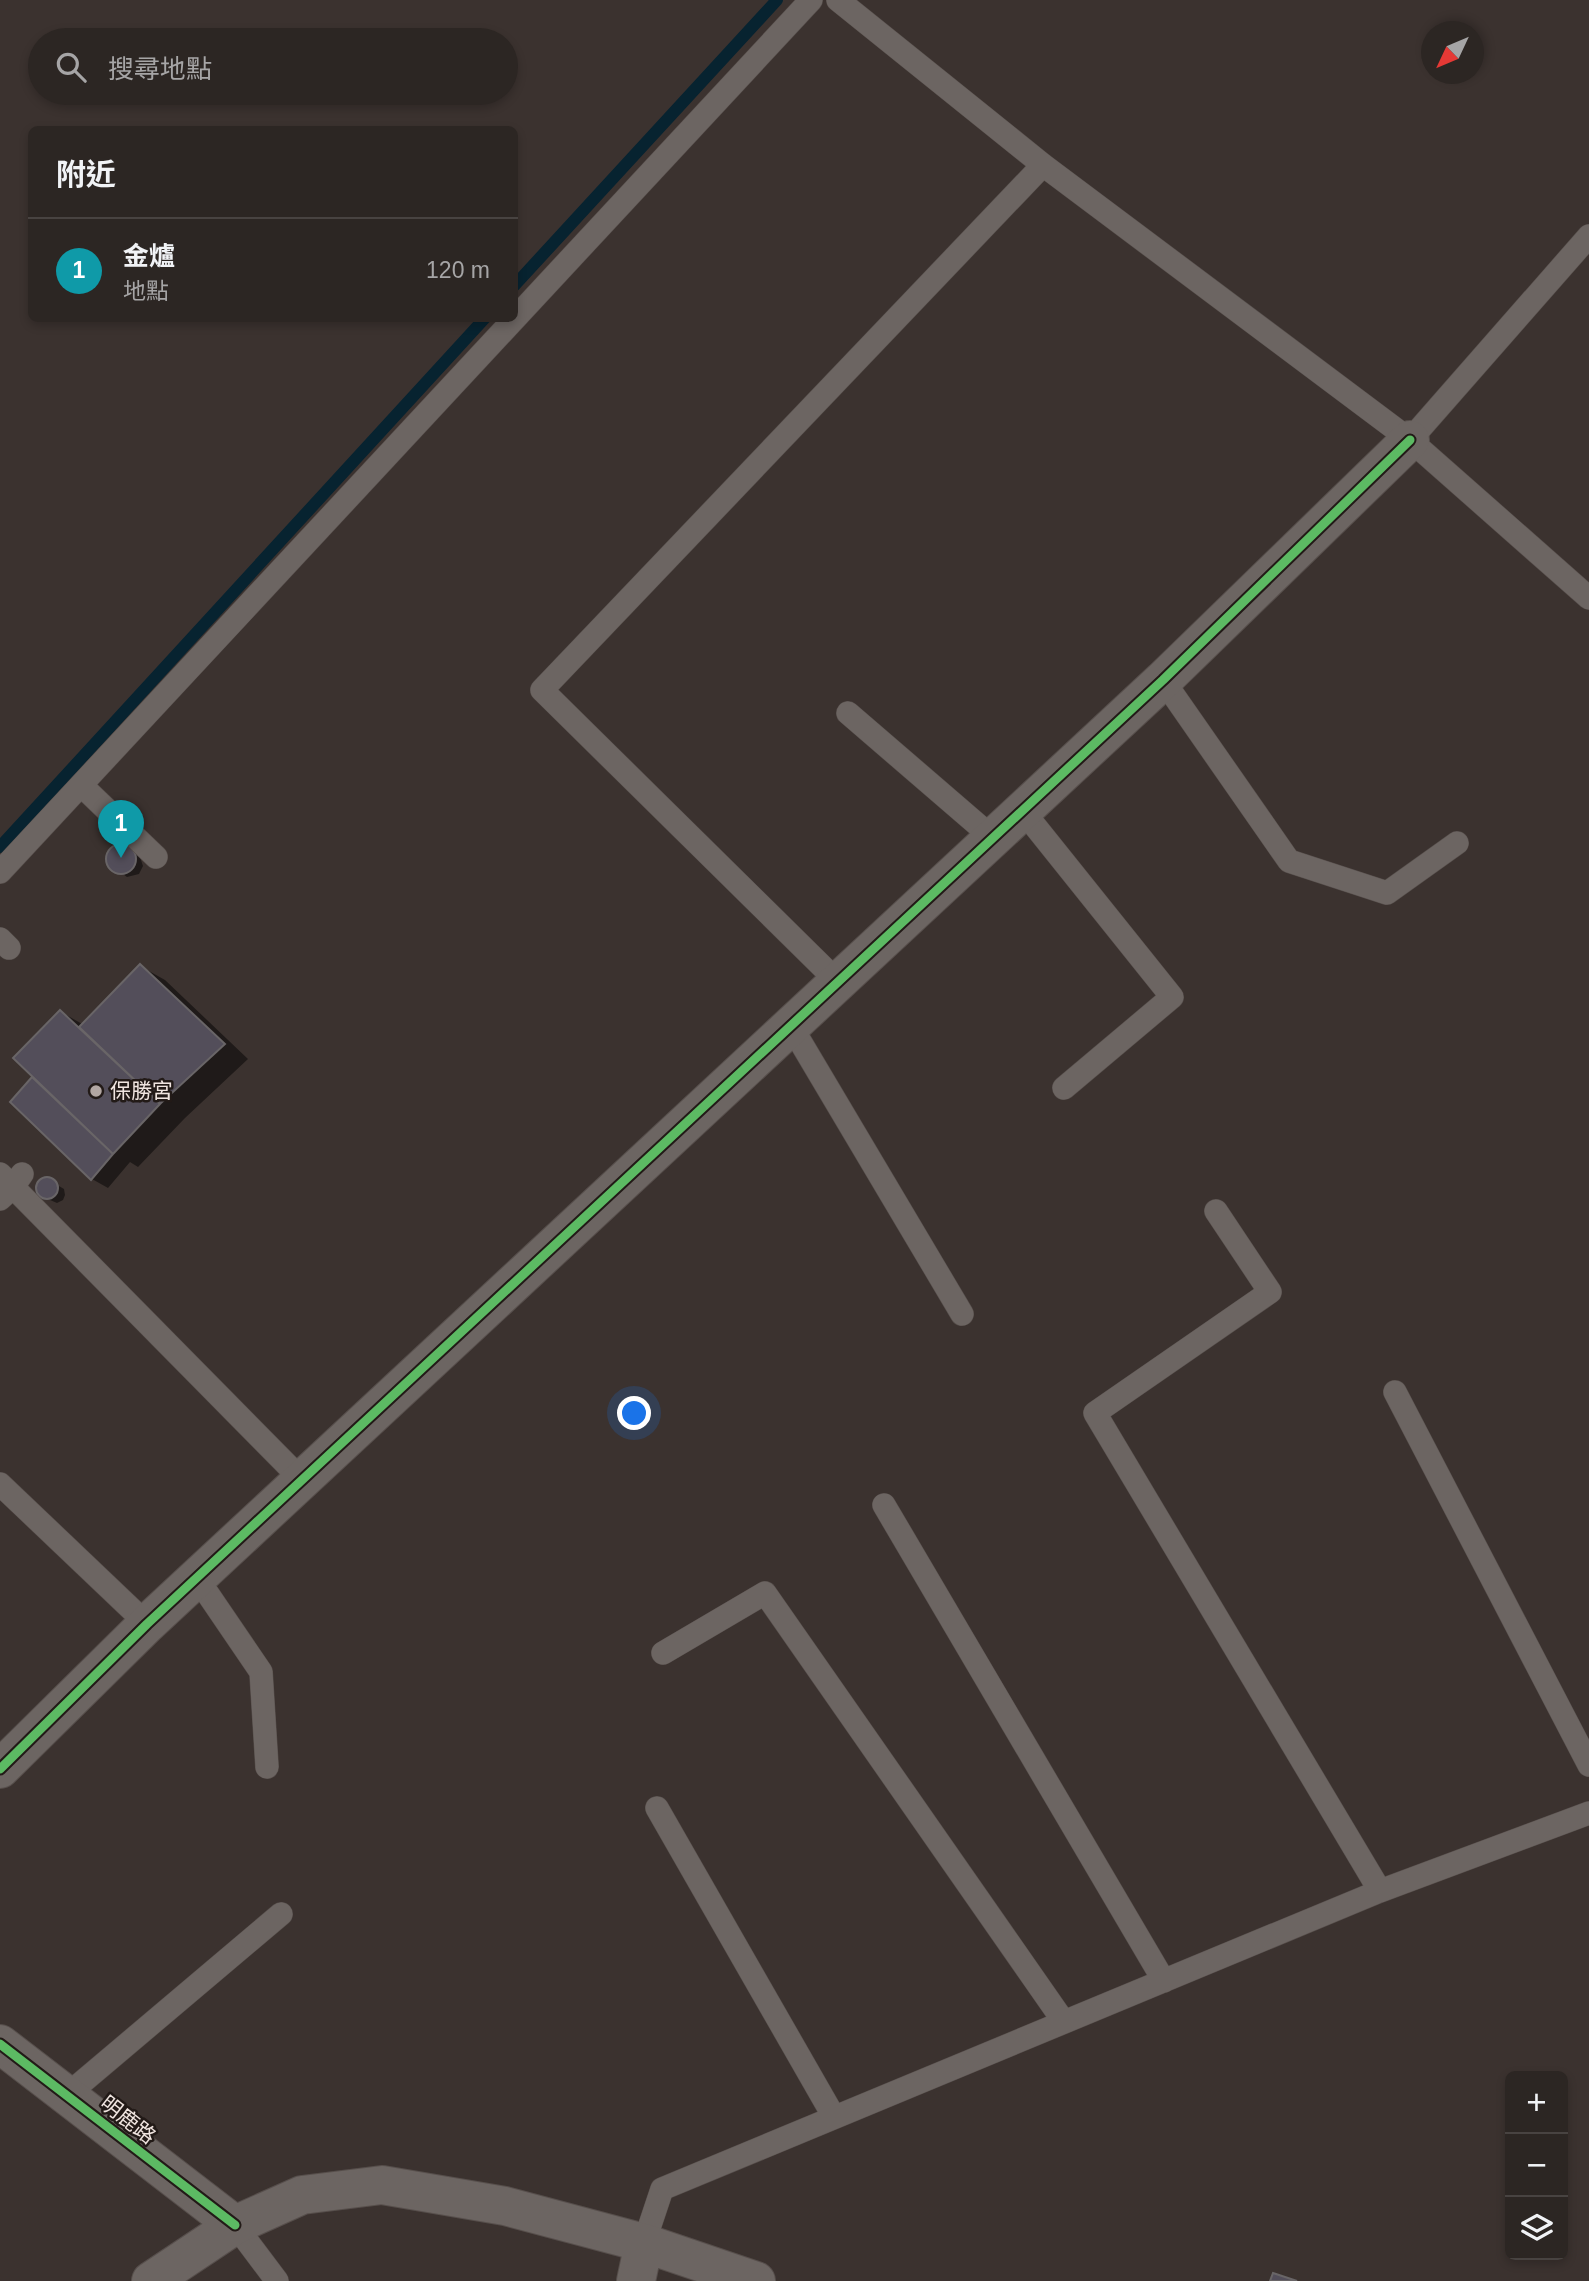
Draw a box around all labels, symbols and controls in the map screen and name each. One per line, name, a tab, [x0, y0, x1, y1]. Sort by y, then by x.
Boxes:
north arrow	[1421, 21, 1484, 84]
search box	[28, 28, 518, 105]
icon: search	[52, 48, 90, 86]
text: 搜尋地點	[108, 54, 212, 84]
text: 附近	[56, 158, 116, 191]
text: 金爐	[123, 241, 175, 271]
text: 1	[73, 257, 85, 283]
text: 120 m	[426, 257, 490, 283]
text: 地點	[123, 278, 169, 304]
pin: 1	[98, 800, 144, 858]
place label: 保勝宮	[110, 1079, 173, 1102]
marker: 保勝宮	[88, 1083, 104, 1099]
your location	[617, 1396, 651, 1430]
map controls	[1505, 2071, 1568, 2260]
button: +	[1505, 2071, 1568, 2134]
street label: 明鹿路	[96, 2091, 160, 2148]
button: −	[1505, 2134, 1568, 2197]
button: layers	[1505, 2197, 1568, 2260]

